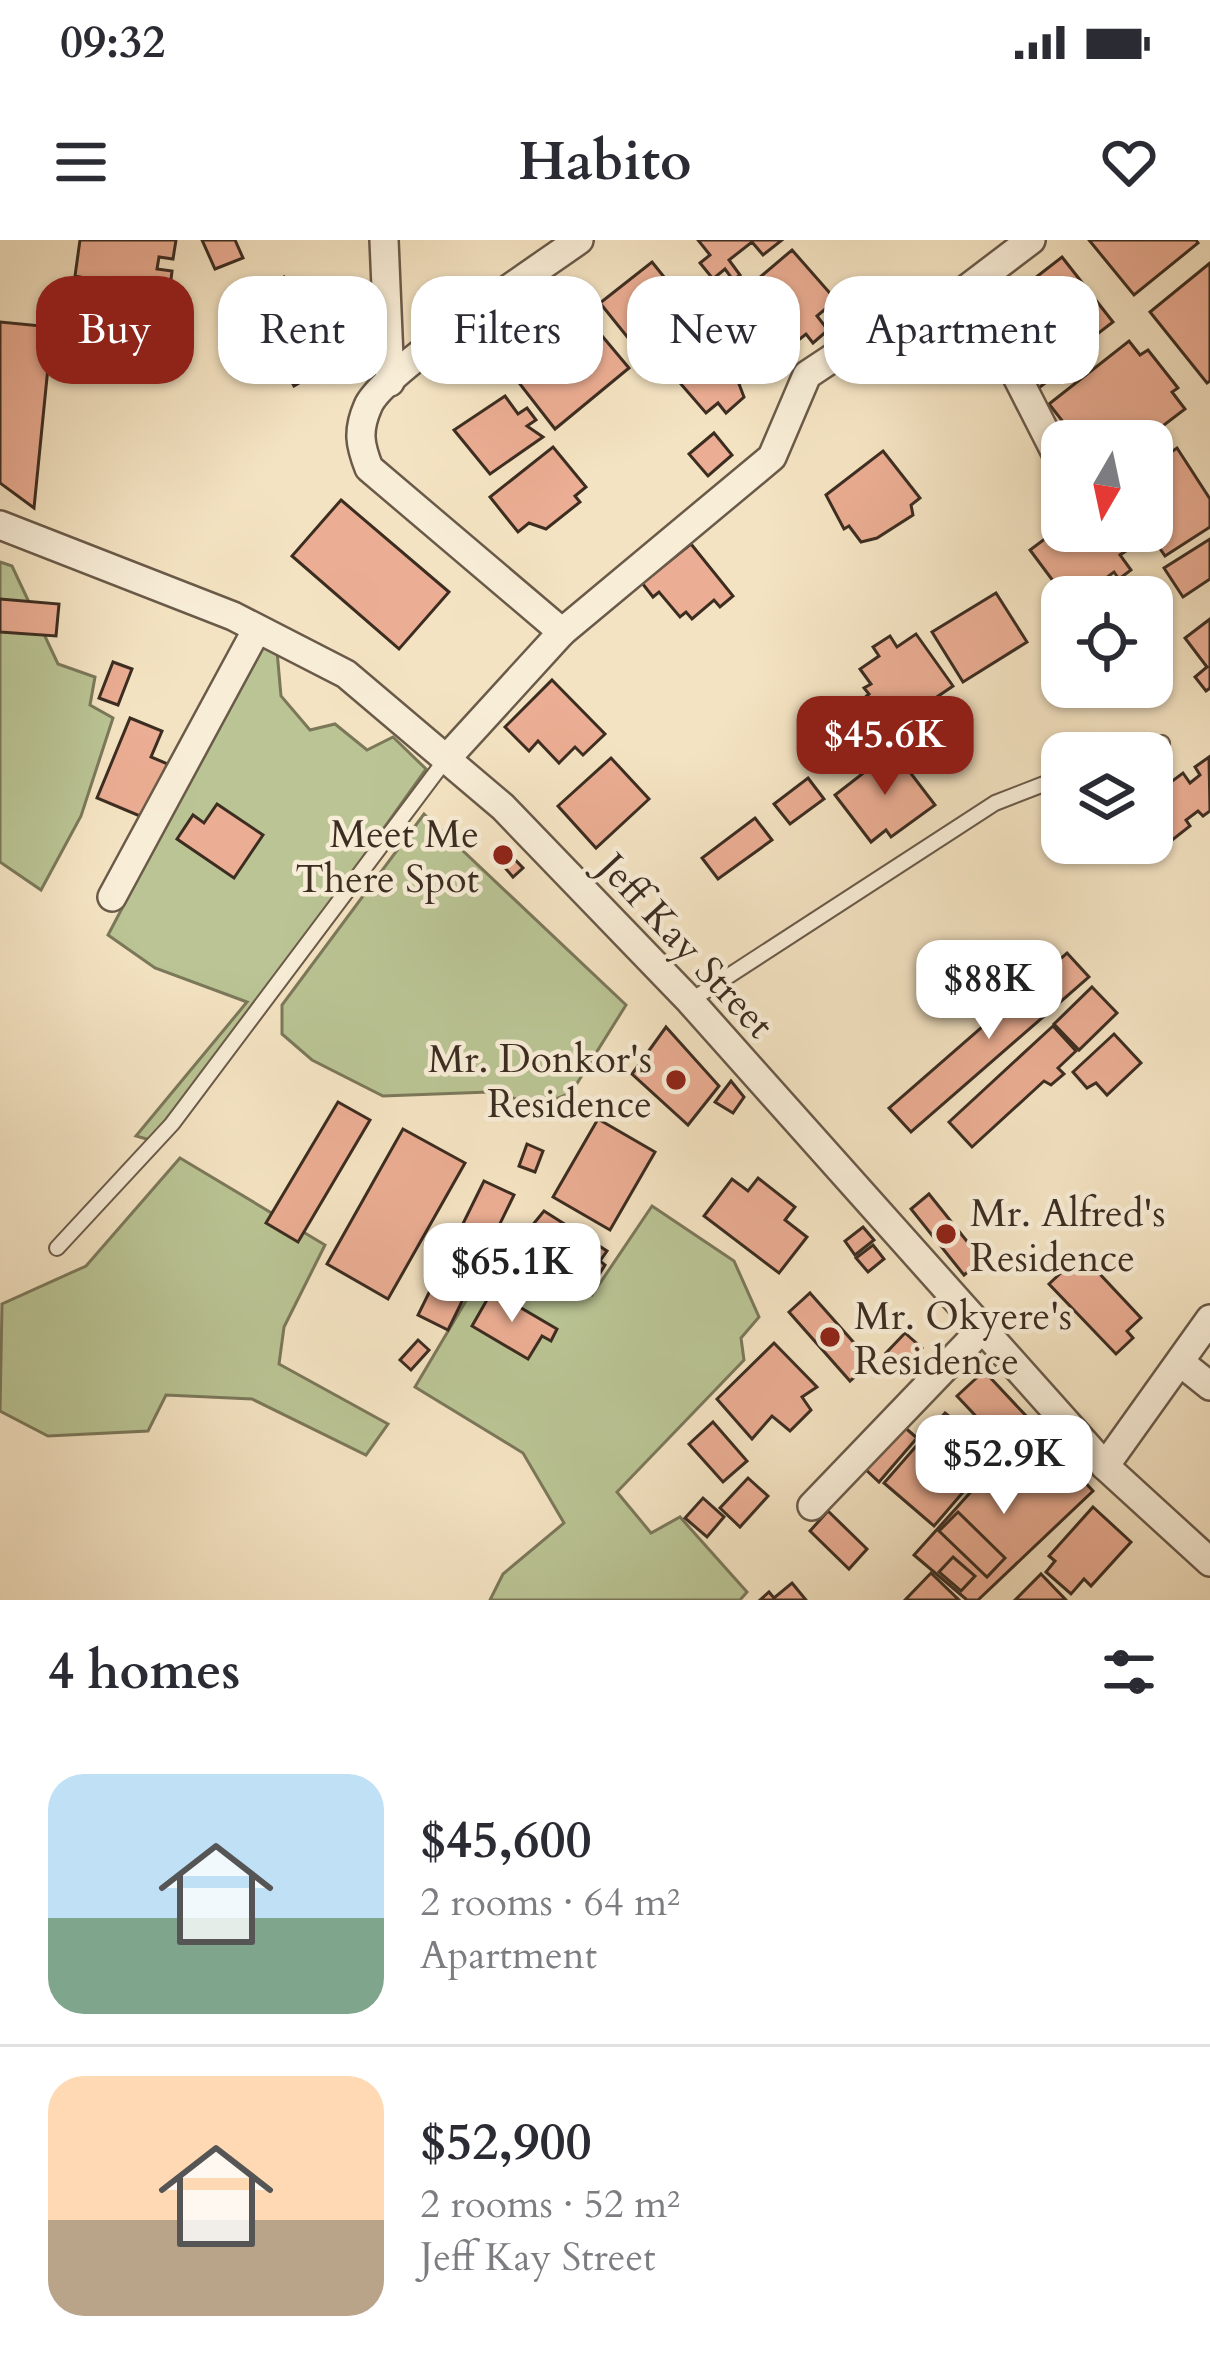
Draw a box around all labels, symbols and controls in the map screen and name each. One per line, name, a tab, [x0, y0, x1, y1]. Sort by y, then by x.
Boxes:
text: 09:32	[60, 12, 165, 73]
text: Habito	[518, 126, 692, 199]
icon: menu	[48, 129, 114, 195]
icon: heart	[1096, 129, 1162, 195]
chip: Buy	[36, 276, 194, 384]
chip: Rent	[218, 276, 387, 384]
chip: Filters	[411, 276, 603, 384]
chip: New	[627, 276, 800, 384]
chip: Apartment	[824, 276, 1099, 384]
north arrow	[1041, 420, 1173, 552]
map controls	[1041, 420, 1173, 864]
button: locate	[1041, 576, 1173, 708]
pin: $45.6K	[787, 696, 983, 798]
text: $45.6K	[824, 708, 946, 761]
button: layers	[1041, 732, 1173, 864]
place label: Meet Me There Spot	[295, 808, 479, 906]
street label: Jeff Kay Street	[583, 838, 786, 1050]
marker: Meet Me There Spot	[490, 842, 516, 868]
pin: $88K	[918, 940, 1060, 1042]
text: $88K	[943, 952, 1035, 1005]
place label: Mr. Donkor's Residence	[428, 1033, 652, 1131]
marker: Mr. Donkor's Residence	[663, 1067, 689, 1093]
place label: Mr. Alfred's Residence	[970, 1187, 1165, 1285]
marker: Mr. Alfred's Residence	[933, 1221, 959, 1247]
pin: $65.1K	[414, 1223, 610, 1325]
text: $65.1K	[451, 1235, 573, 1288]
place label: Mr. Okyere's Residence	[854, 1290, 1072, 1388]
marker: Mr. Okyere's Residence	[817, 1324, 843, 1350]
pin: $52.9K	[906, 1415, 1102, 1517]
text: $52.9K	[943, 1427, 1065, 1480]
text: 4 homes	[48, 1637, 240, 1707]
icon: filters	[1096, 1639, 1162, 1705]
text: $45,600	[420, 1806, 592, 1876]
icon: home	[144, 1822, 288, 1966]
text: 2 rooms · 64 m²	[420, 1876, 680, 1929]
text: Apartment	[420, 1929, 597, 1982]
text: $52,900	[420, 2108, 592, 2178]
icon: home	[144, 2124, 288, 2268]
text: 2 rooms · 52 m²	[420, 2178, 680, 2231]
text: Jeff Kay Street	[420, 2231, 656, 2284]

